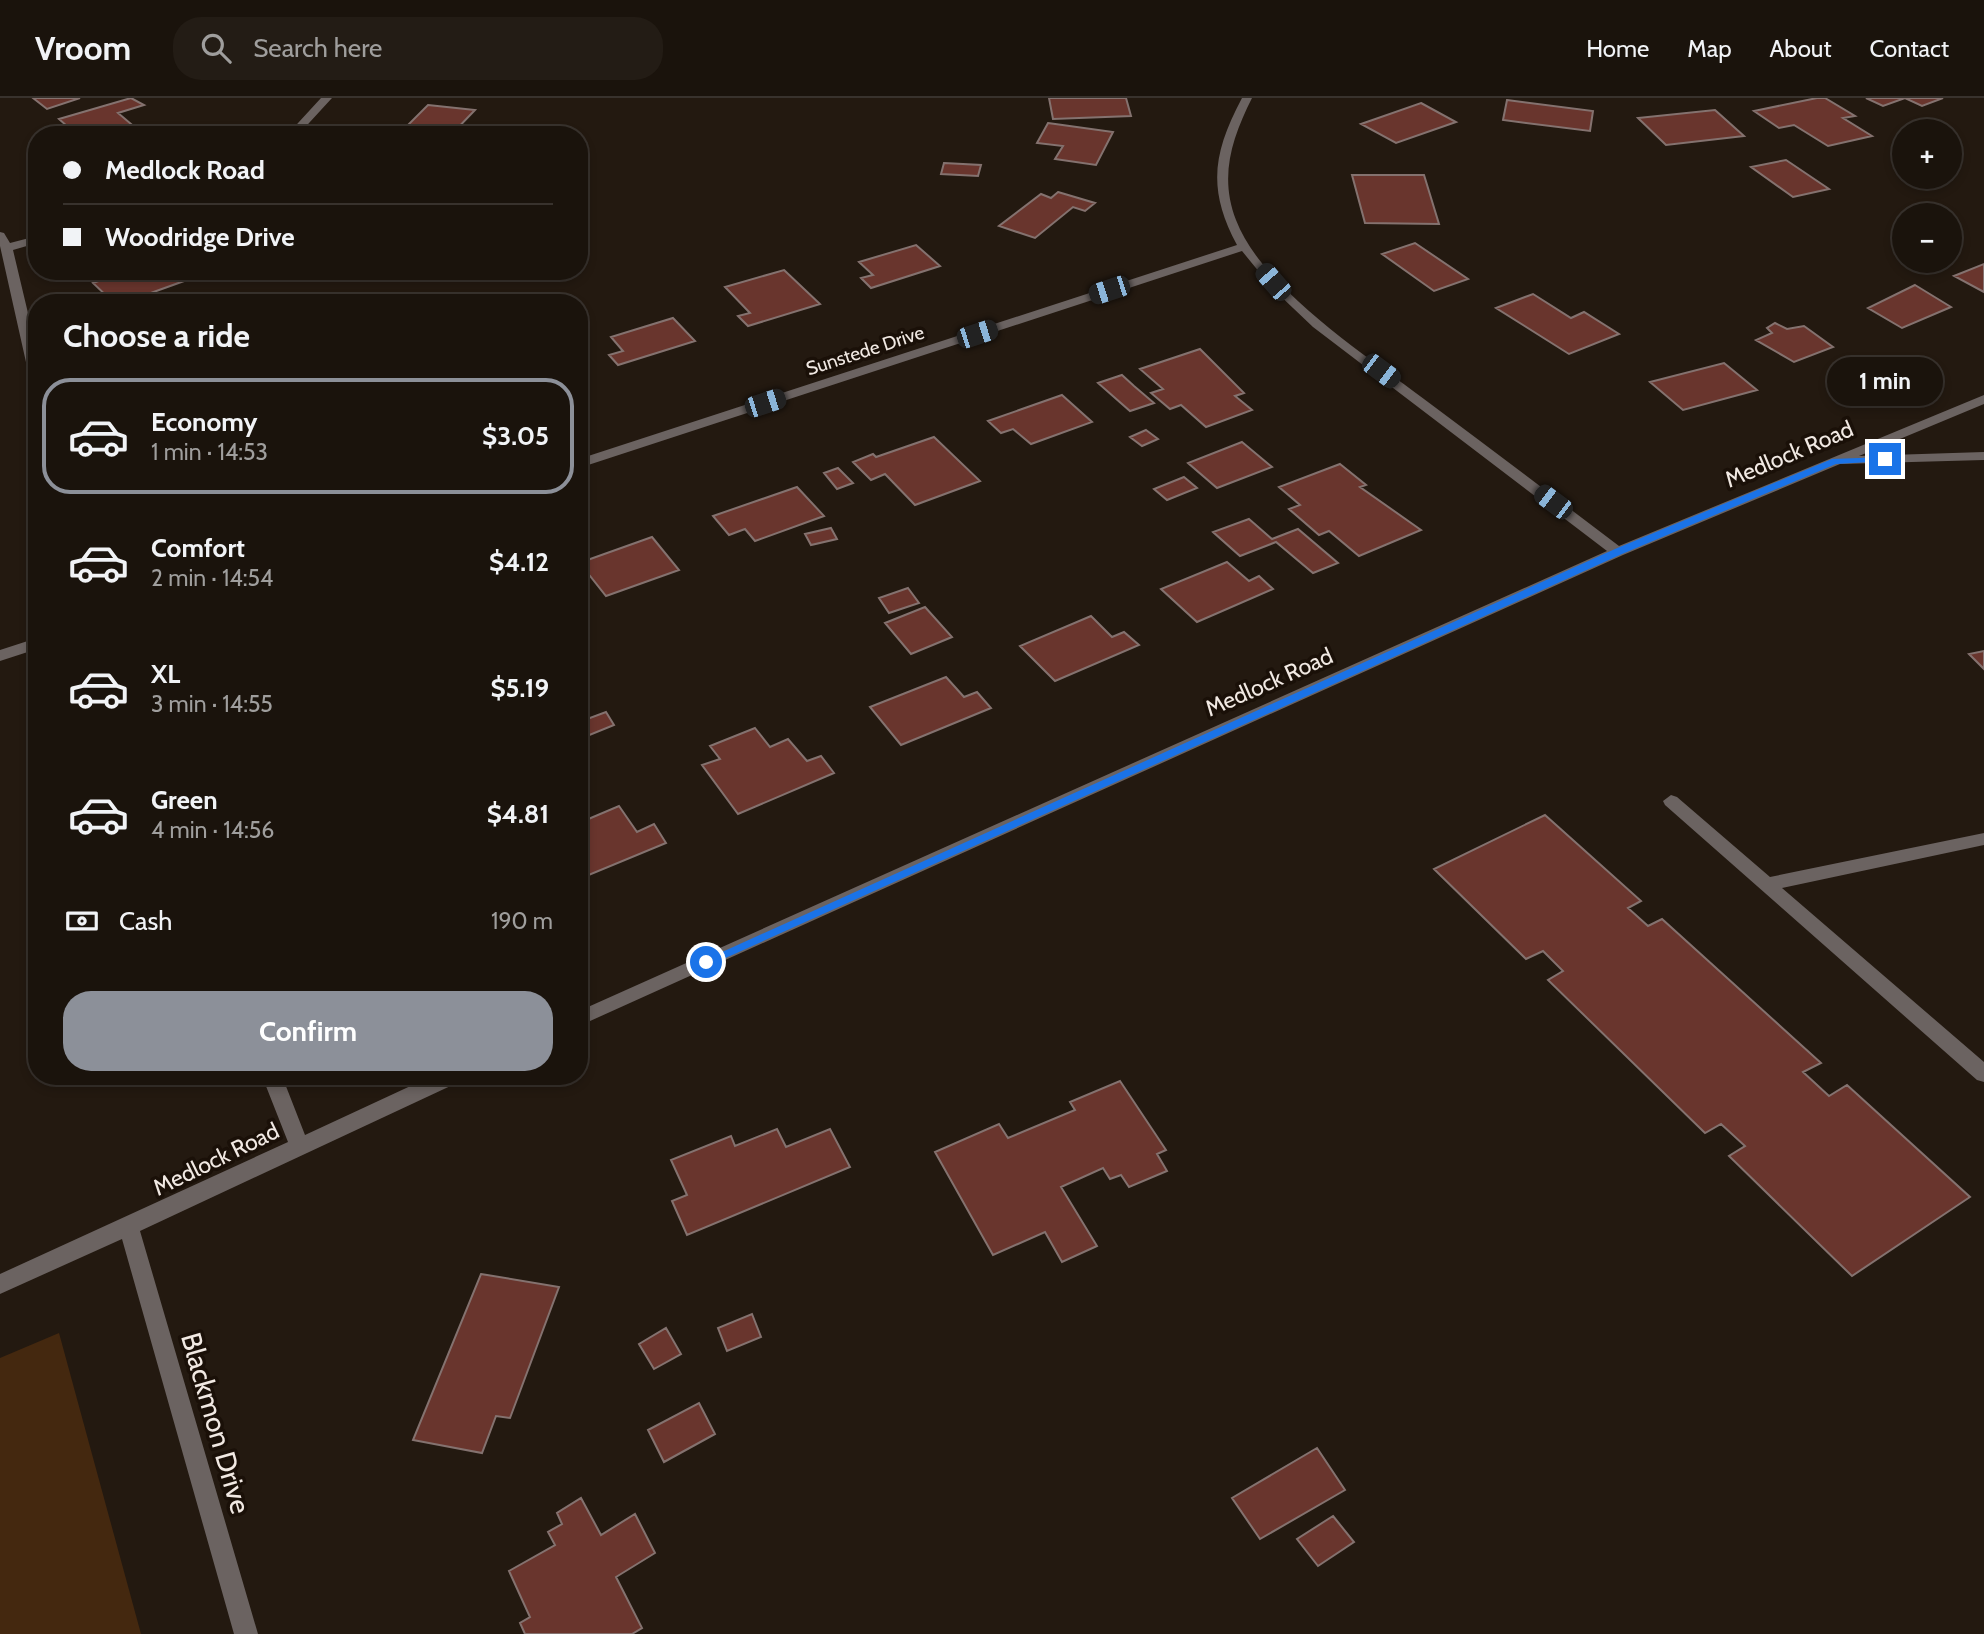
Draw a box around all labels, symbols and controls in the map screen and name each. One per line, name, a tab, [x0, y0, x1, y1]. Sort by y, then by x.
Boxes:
search box	[173, 17, 663, 80]
text: Vroom	[35, 28, 131, 68]
icon: search	[197, 29, 235, 67]
text: Search here	[253, 32, 382, 64]
text: Home	[1586, 34, 1649, 63]
text: Map	[1687, 34, 1732, 63]
text: About	[1770, 34, 1832, 63]
text: Contact	[1870, 34, 1949, 63]
map controls	[1892, 119, 1962, 273]
button: +	[1892, 119, 1962, 189]
text: Medlock Road	[105, 154, 265, 186]
button: −	[1892, 203, 1962, 273]
text: Woodridge Drive	[105, 221, 295, 253]
car	[1252, 259, 1295, 305]
car	[1086, 274, 1133, 306]
text: Choose a ride	[63, 316, 250, 355]
car	[954, 318, 1001, 350]
street label: Sunstede Drive	[803, 321, 927, 380]
car	[1358, 350, 1405, 392]
callout: 1 min	[1827, 358, 1943, 406]
text: 1 min	[1859, 367, 1911, 395]
car	[742, 387, 789, 419]
icon: car	[67, 405, 130, 468]
text: Economy	[151, 406, 257, 438]
street label: Medlock Road	[1721, 414, 1857, 494]
text: $3.05	[482, 420, 549, 452]
text: 1 min · 14:53	[151, 438, 268, 466]
route end	[1869, 443, 1901, 475]
car	[1530, 481, 1577, 523]
icon: car	[67, 531, 130, 594]
text: Comfort	[151, 532, 245, 564]
text: $4.12	[489, 546, 549, 578]
text: 2 min · 14:54	[151, 564, 273, 592]
street label: Medlock Road	[1201, 641, 1337, 723]
icon: car	[67, 657, 130, 720]
text: XL	[151, 658, 180, 690]
text: $5.19	[490, 672, 549, 704]
text: 3 min · 14:55	[151, 690, 273, 718]
icon: car	[67, 783, 130, 846]
text: Green	[151, 784, 218, 816]
text: $4.81	[487, 798, 549, 830]
text: 4 min · 14:56	[151, 816, 274, 844]
icon: cash	[63, 902, 101, 940]
text: Cash	[119, 905, 172, 937]
text: 190 m	[491, 907, 553, 935]
route start	[690, 946, 722, 978]
button: Confirm	[63, 991, 553, 1071]
street label: Medlock Road	[148, 1116, 284, 1202]
street label: Blackmon Drive	[174, 1329, 258, 1517]

